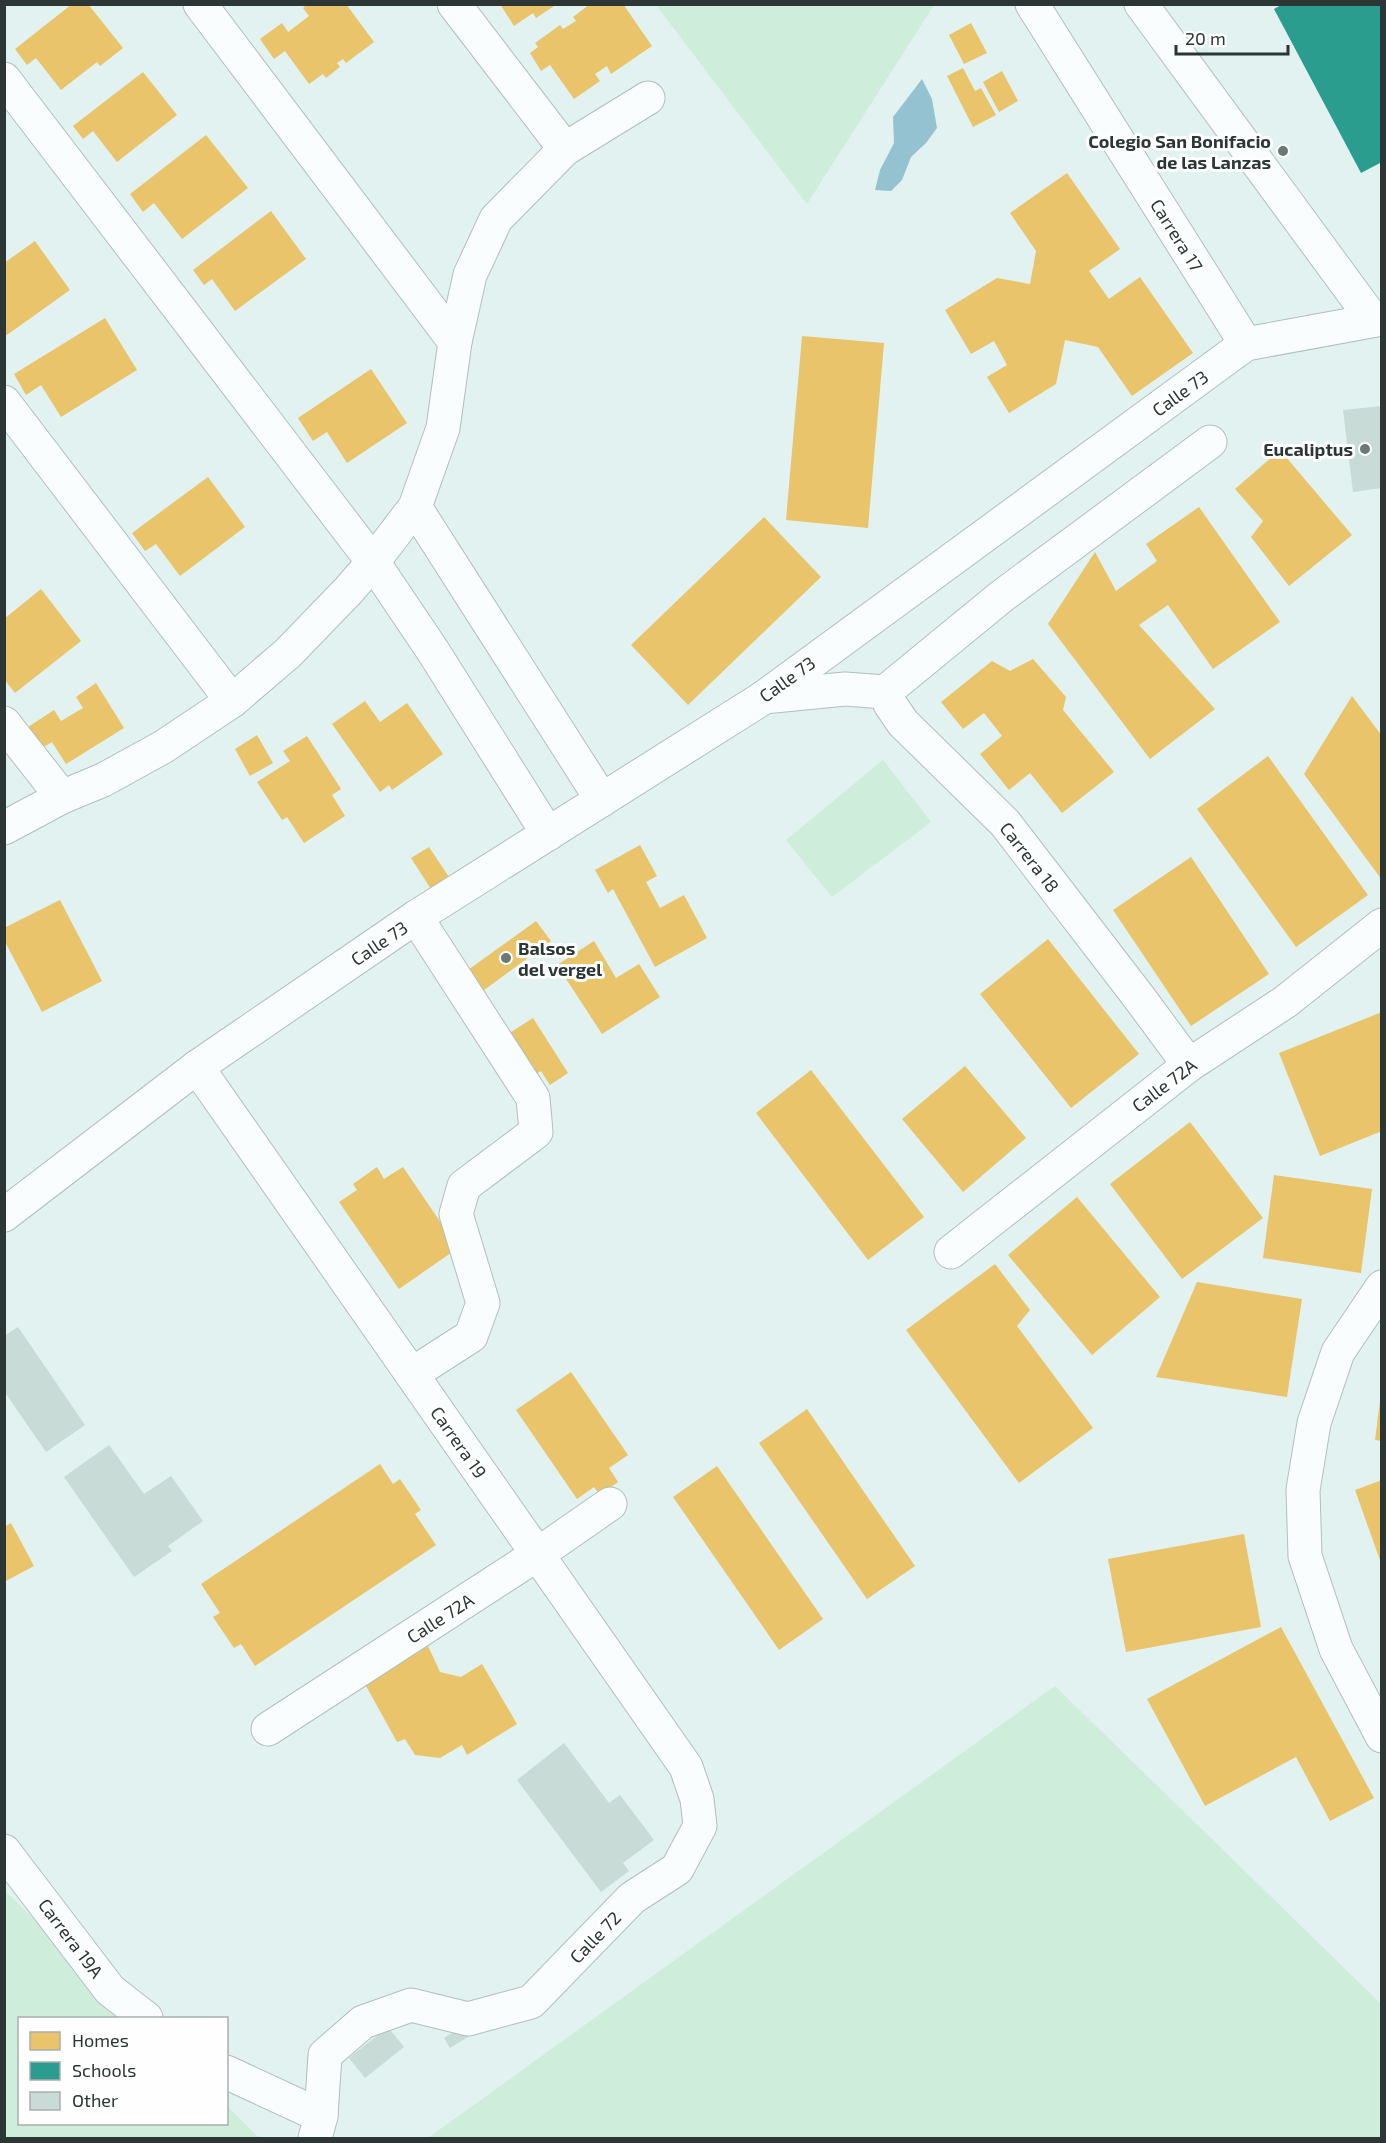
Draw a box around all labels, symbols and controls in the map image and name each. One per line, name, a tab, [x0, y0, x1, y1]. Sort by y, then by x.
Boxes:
scale bar	[1176, 18, 1288, 56]
text: 20 m	[1185, 27, 1226, 49]
place label: Colegio San Bonifacio de las Lanzas	[1088, 130, 1271, 173]
marker: Colegio San Bonifacio de las Lanzas	[1276, 144, 1290, 158]
street label: Carrera 17	[1146, 195, 1208, 275]
street label: Calle 73	[1148, 365, 1212, 421]
place label: Eucaliptus	[1263, 438, 1353, 460]
marker: Eucaliptus	[1358, 442, 1372, 456]
street label: Calle 73	[755, 651, 819, 707]
street label: Carrera 18	[996, 817, 1064, 897]
street label: Calle 73	[346, 916, 412, 970]
place label: Balsos del vergel	[518, 937, 602, 980]
marker: Balsos del vergel	[499, 951, 513, 965]
street label: Calle 72A	[1127, 1053, 1201, 1116]
street label: Carrera 19	[426, 1402, 492, 1482]
street label: Calle 72A	[403, 1588, 478, 1648]
street label: Carrera 19A	[34, 1894, 108, 1983]
street label: Calle 72	[565, 1906, 625, 1968]
legend	[18, 2017, 228, 2125]
text: Homes	[72, 2029, 129, 2051]
text: Schools	[72, 2059, 136, 2081]
text: Other	[72, 2089, 118, 2111]

